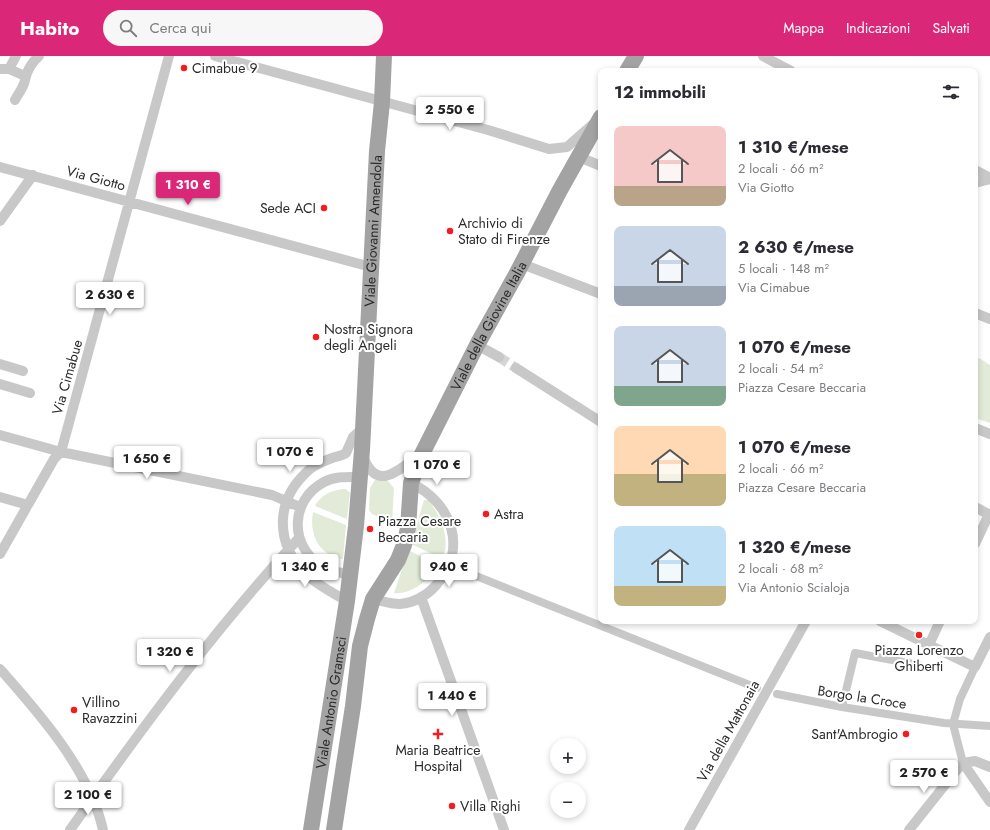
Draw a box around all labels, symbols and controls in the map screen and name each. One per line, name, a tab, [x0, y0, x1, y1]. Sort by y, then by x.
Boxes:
search box	[103, 10, 383, 46]
text: Habito	[20, 15, 79, 42]
icon: search	[117, 17, 139, 39]
text: Cerca qui	[149, 17, 212, 39]
text: Mappa	[783, 18, 824, 38]
text: Indicazioni	[846, 18, 910, 38]
text: Salvati	[932, 18, 970, 38]
place label: Cimabue 9	[192, 58, 258, 78]
marker: Cimabue 9	[179, 63, 189, 73]
text: 12 immobili	[614, 80, 706, 104]
icon: filters	[940, 81, 962, 103]
pin: 2 550 €	[413, 97, 487, 131]
text: 2 550 €	[425, 100, 475, 119]
text: 1 310 €/mese	[738, 135, 849, 159]
icon: home	[646, 142, 694, 190]
street label: Viale Giovanni Amendola	[359, 154, 387, 307]
text: 2 locali · 66 m²	[738, 159, 823, 178]
street label: Via Giotto	[64, 161, 128, 196]
pin: 1 310 €	[151, 172, 225, 206]
text: 1 310 €	[165, 175, 211, 194]
text: Via Giotto	[738, 178, 794, 197]
place label: Sede ACI	[260, 198, 316, 218]
marker: Sede ACI	[319, 203, 329, 213]
place label: Archivio di Stato di Firenze	[458, 213, 550, 249]
marker: Archivio di Stato di Firenze	[445, 226, 455, 236]
text: 2 630 €/mese	[738, 235, 854, 259]
icon: home	[646, 242, 694, 290]
street label: Viale della Giovine Italia	[446, 258, 531, 394]
text: 5 locali · 148 m²	[738, 259, 829, 278]
text: Via Cimabue	[738, 278, 810, 297]
pin: 2 630 €	[73, 282, 147, 316]
text: 2 630 €	[85, 285, 135, 304]
place label: Nostra Signora degli Angeli	[324, 319, 413, 355]
marker: Nostra Signora degli Angeli	[311, 332, 321, 342]
text: 1 070 €/mese	[738, 335, 851, 359]
street label: Via Cimabue	[47, 337, 87, 417]
icon: home	[646, 342, 694, 390]
text: 2 locali · 54 m²	[738, 359, 823, 378]
text: Piazza Cesare Beccaria	[738, 378, 866, 397]
text: 1 070 €/mese	[738, 435, 851, 459]
pin: 1 070 €	[253, 439, 327, 473]
text: 1 070 €	[266, 442, 314, 461]
icon: home	[646, 442, 694, 490]
pin: 1 650 €	[110, 446, 184, 480]
text: 1 650 €	[123, 449, 171, 468]
pin: 1 070 €	[400, 452, 474, 486]
text: 1 070 €	[413, 455, 461, 474]
text: 2 locali · 66 m²	[738, 459, 823, 478]
text: Piazza Cesare Beccaria	[738, 478, 866, 497]
place label: Astra	[494, 504, 524, 524]
marker: Astra	[481, 509, 491, 519]
place label: Piazza Cesare Beccaria	[378, 511, 461, 547]
marker: Piazza Cesare Beccaria	[365, 524, 375, 534]
text: 1 320 €/mese	[738, 535, 851, 559]
icon: home	[646, 542, 694, 590]
pin: 1 340 €	[268, 554, 342, 588]
pin: 940 €	[421, 554, 477, 588]
text: 1 340 €	[281, 557, 329, 576]
text: 940 €	[430, 557, 468, 576]
text: 2 locali · 68 m²	[738, 559, 823, 578]
text: Via Antonio Scialoja	[738, 578, 850, 597]
marker: Piazza Lorenzo Ghiberti	[914, 630, 924, 640]
street label: Viale Antonio Gramsci	[311, 635, 351, 770]
pin: 1 320 €	[133, 639, 207, 673]
place label: Piazza Lorenzo Ghiberti	[874, 640, 964, 676]
text: 1 320 €	[146, 642, 194, 661]
street label: Via della Mattonaia	[692, 677, 764, 785]
street label: Borgo la Croce	[816, 680, 908, 714]
pin: 1 440 €	[415, 683, 489, 717]
text: 1 440 €	[427, 686, 477, 705]
place label: Villino Ravazzini	[82, 692, 137, 728]
marker: Villino Ravazzini	[69, 705, 79, 715]
place label: Sant'Ambrogio	[811, 724, 898, 744]
marker: Maria Beatrice Hospital	[432, 728, 444, 740]
marker: Sant'Ambrogio	[901, 729, 911, 739]
map controls	[550, 738, 586, 818]
button: +	[550, 738, 586, 774]
place label: Maria Beatrice Hospital	[396, 740, 480, 776]
pin: 2 570 €	[887, 760, 961, 794]
text: 2 570 €	[899, 763, 949, 782]
pin: 2 100 €	[51, 782, 125, 816]
button: −	[550, 782, 586, 818]
text: 2 100 €	[64, 785, 112, 804]
place label: Villa Righi	[460, 796, 521, 816]
marker: Villa Righi	[447, 801, 457, 811]

